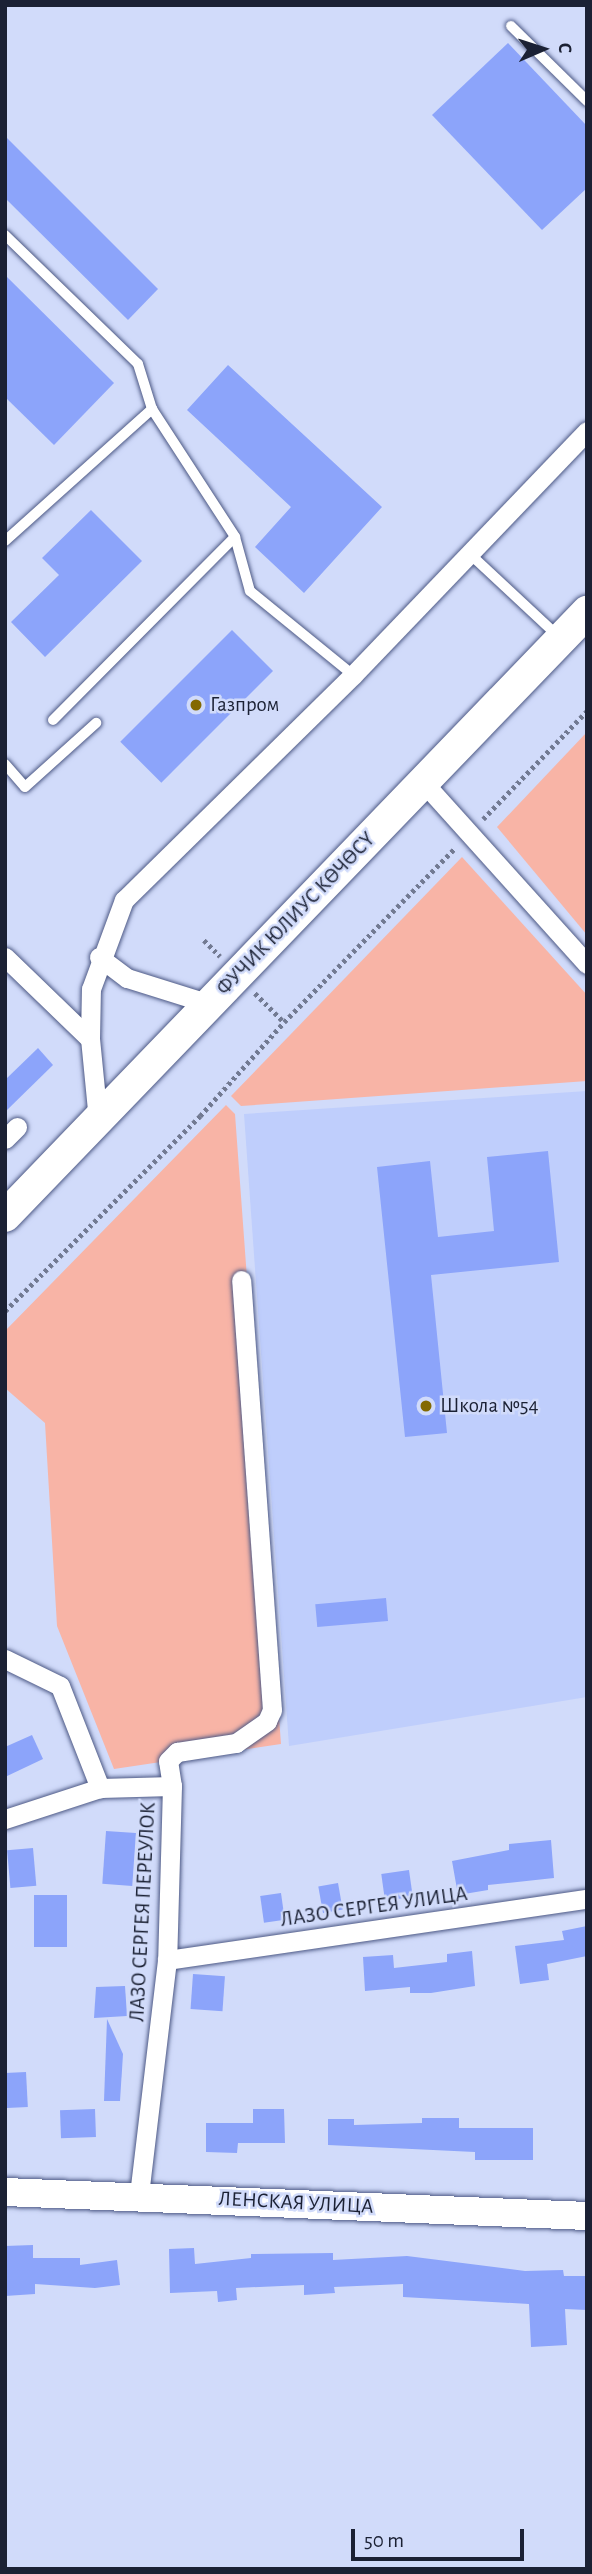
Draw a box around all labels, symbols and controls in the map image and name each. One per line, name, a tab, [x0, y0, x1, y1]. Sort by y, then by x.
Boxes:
north arrow	[508, 14, 578, 84]
text: С	[555, 42, 574, 54]
place label: Газпром	[210, 692, 280, 718]
marker: Газпром	[188, 697, 204, 713]
street label: ФУЧИК ЮЛИУС КӨЧӨСҮ	[211, 827, 381, 1001]
place label: Школа №54	[440, 1393, 539, 1419]
marker: Школа №54	[418, 1398, 434, 1414]
street label: ЛАЗО СЕРГЕЯ ПЕРЕУЛОК	[125, 1801, 161, 2023]
street label: ЛАЗО СЕРГЕЯ УЛИЦА	[279, 1881, 469, 1933]
street label: ЛЕНСКАЯ УЛИЦА	[218, 2186, 374, 2220]
scale bar	[354, 2514, 527, 2558]
text: 50 m	[364, 2530, 404, 2551]

